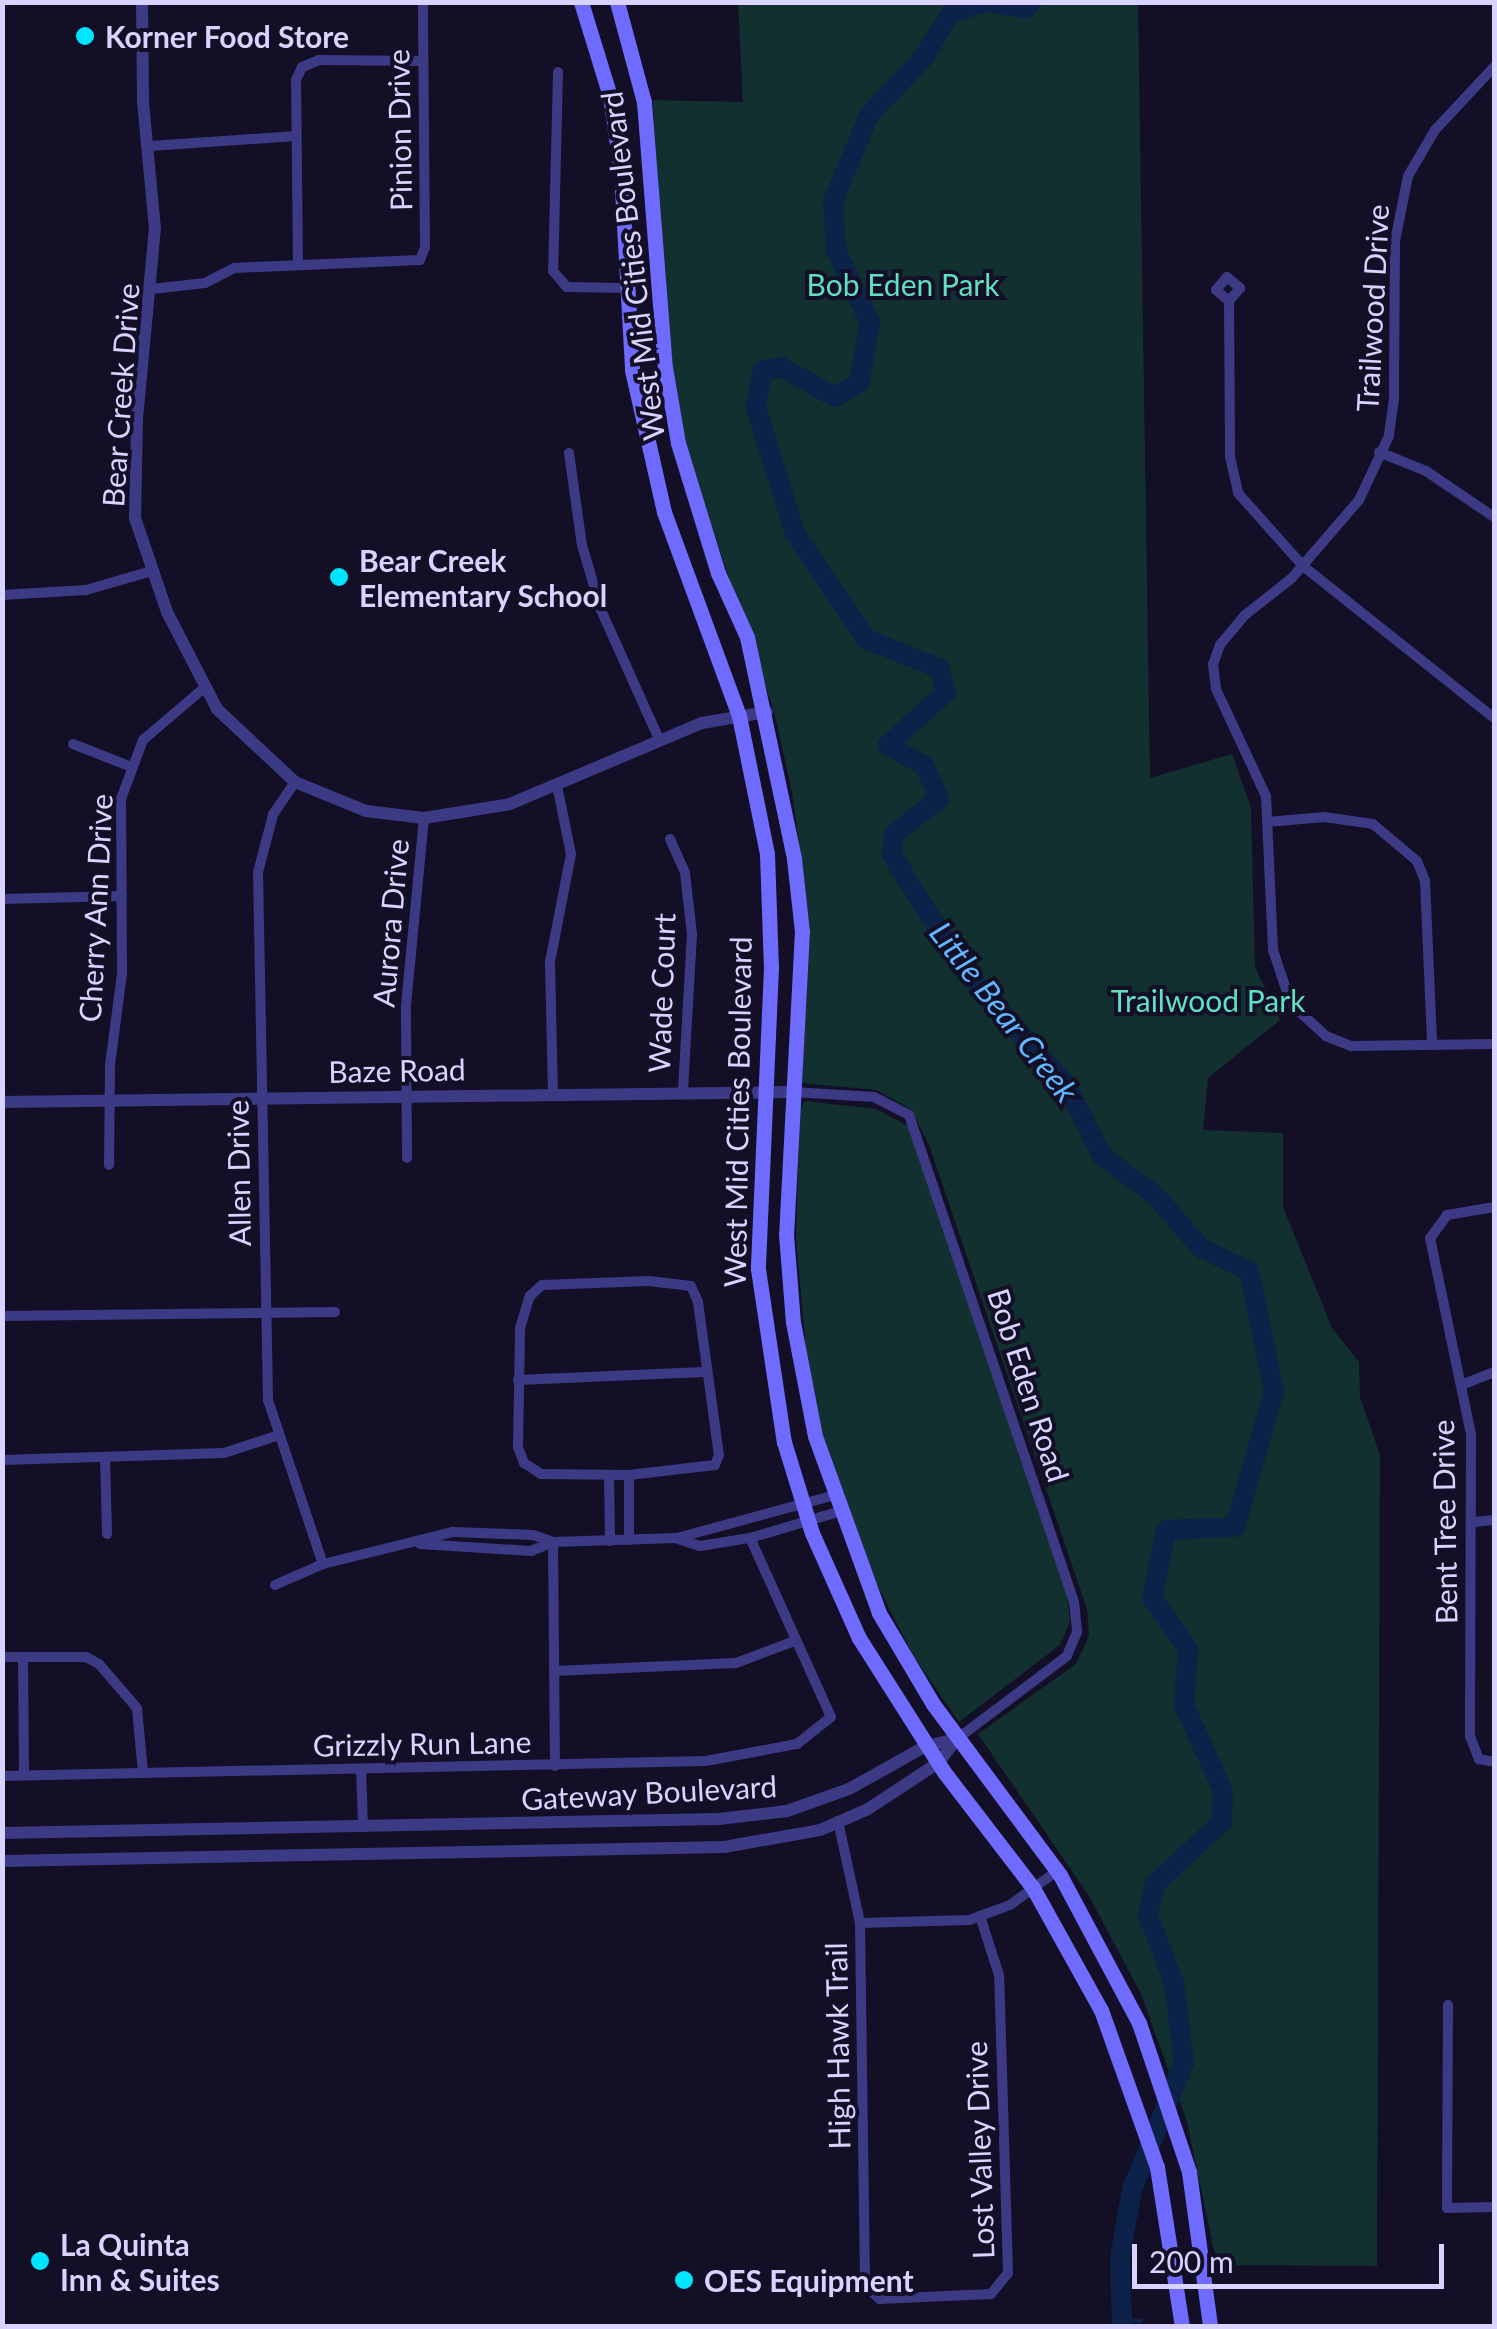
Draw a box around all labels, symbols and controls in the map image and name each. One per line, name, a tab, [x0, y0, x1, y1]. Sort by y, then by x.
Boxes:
place label: Korner Food Store	[105, 18, 350, 54]
marker: Korner Food Store	[74, 25, 96, 47]
street label: Pinion Drive	[380, 49, 418, 211]
street label: West Mid Cities Boulevard	[593, 90, 671, 442]
street label: Trailwood Drive	[1349, 203, 1395, 413]
park label: Bob Eden Park	[806, 266, 1000, 302]
street label: Bear Creek Drive	[94, 282, 146, 508]
place label: Bear Creek Elementary School	[359, 542, 608, 612]
marker: Bear Creek Elementary School	[328, 566, 350, 588]
street label: Cherry Ann Drive	[71, 792, 119, 1024]
street label: Aurora Drive	[365, 837, 415, 1009]
street label: Wade Court	[640, 913, 682, 1073]
water label: Little Bear Creek	[922, 914, 1086, 1110]
street label: West Mid Cities Boulevard	[716, 936, 758, 1288]
park label: Trailwood Park	[1111, 982, 1305, 1018]
street label: Baze Road	[328, 1051, 466, 1089]
street label: Allen Drive	[219, 1100, 257, 1246]
street label: Bob Eden Road	[981, 1284, 1077, 1486]
street label: Bent Tree Drive	[1424, 1419, 1464, 1625]
street label: Grizzly Run Lane	[312, 1723, 532, 1763]
street label: Gateway Boulevard	[520, 1767, 778, 1817]
street label: High Hawk Trail	[817, 1942, 857, 2150]
street label: Lost Valley Drive	[957, 2039, 1001, 2261]
scale bar	[1137, 2224, 1450, 2286]
place label: La Quinta Inn & Suites	[60, 2226, 220, 2296]
text: 200 m	[1149, 2243, 1234, 2279]
marker: La Quinta Inn & Suites	[29, 2250, 51, 2272]
place label: OES Equipment	[704, 2262, 914, 2298]
marker: OES Equipment	[673, 2269, 695, 2291]

